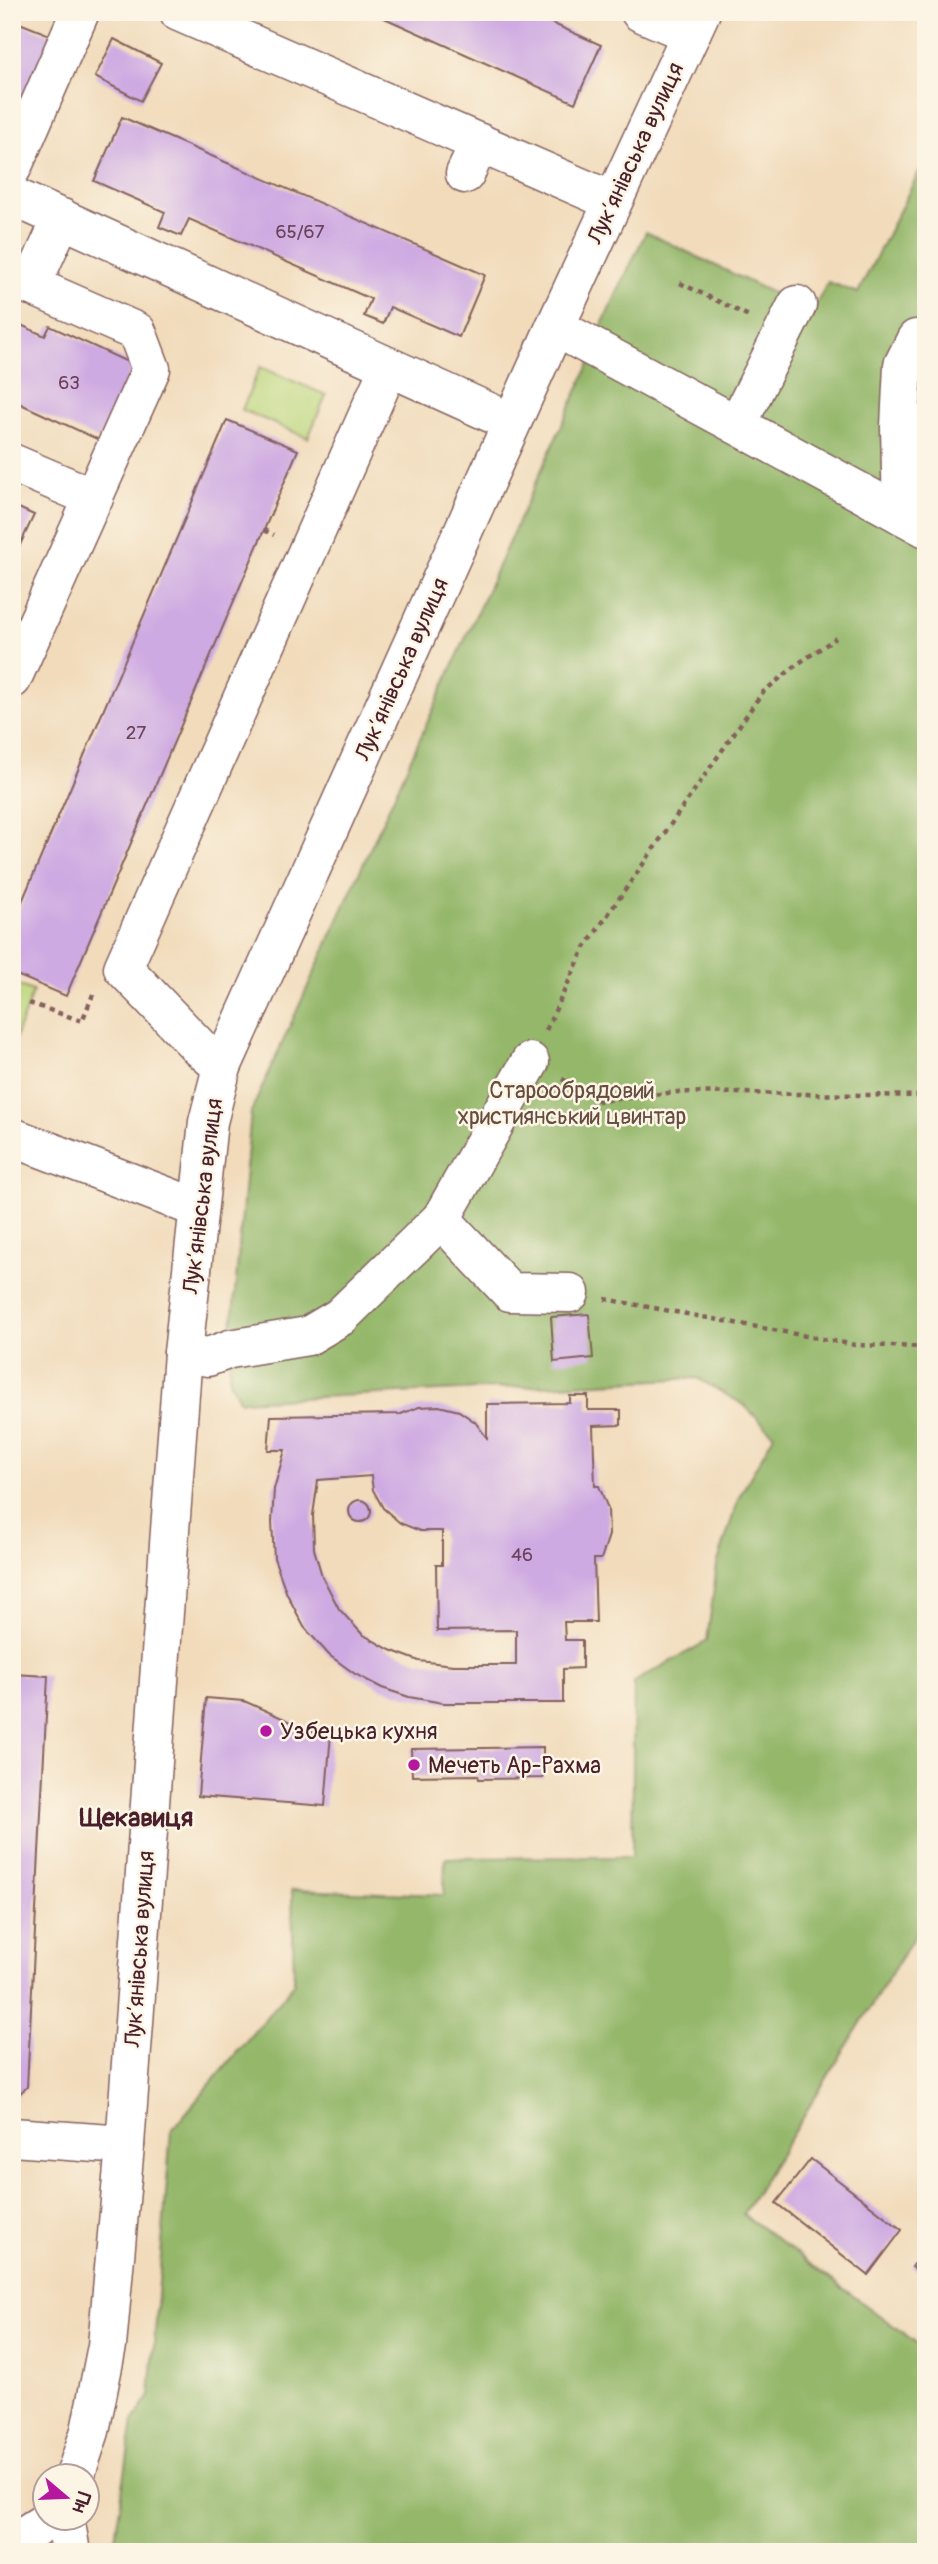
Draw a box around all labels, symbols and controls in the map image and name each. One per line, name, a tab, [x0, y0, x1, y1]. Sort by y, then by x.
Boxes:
street label: Лукʼянівська вулиця	[580, 58, 690, 250]
house number: 65/67	[275, 220, 325, 244]
house number: 63	[58, 371, 80, 395]
street label: Лукʼянівська вулиця	[348, 573, 455, 766]
house number: 27	[126, 721, 146, 745]
park label: Старообрядовий християнський цвинтар	[458, 1076, 686, 1131]
street label: Лукʼянівська вулиця	[176, 1096, 229, 1297]
house number: 46	[511, 1543, 533, 1567]
place label: Узбецька кухня	[280, 1717, 437, 1746]
marker: Узбецька кухня	[258, 1723, 274, 1739]
place label: Мечеть Ар-Рахма	[428, 1751, 601, 1780]
marker: Мечеть Ар-Рахма	[406, 1757, 422, 1773]
district label: Щекавиця	[79, 1802, 193, 1834]
street label: Лукʼянівська вулиця	[118, 1850, 161, 2049]
north arrow	[32, 2462, 102, 2532]
text: Пн	[66, 2488, 96, 2516]

